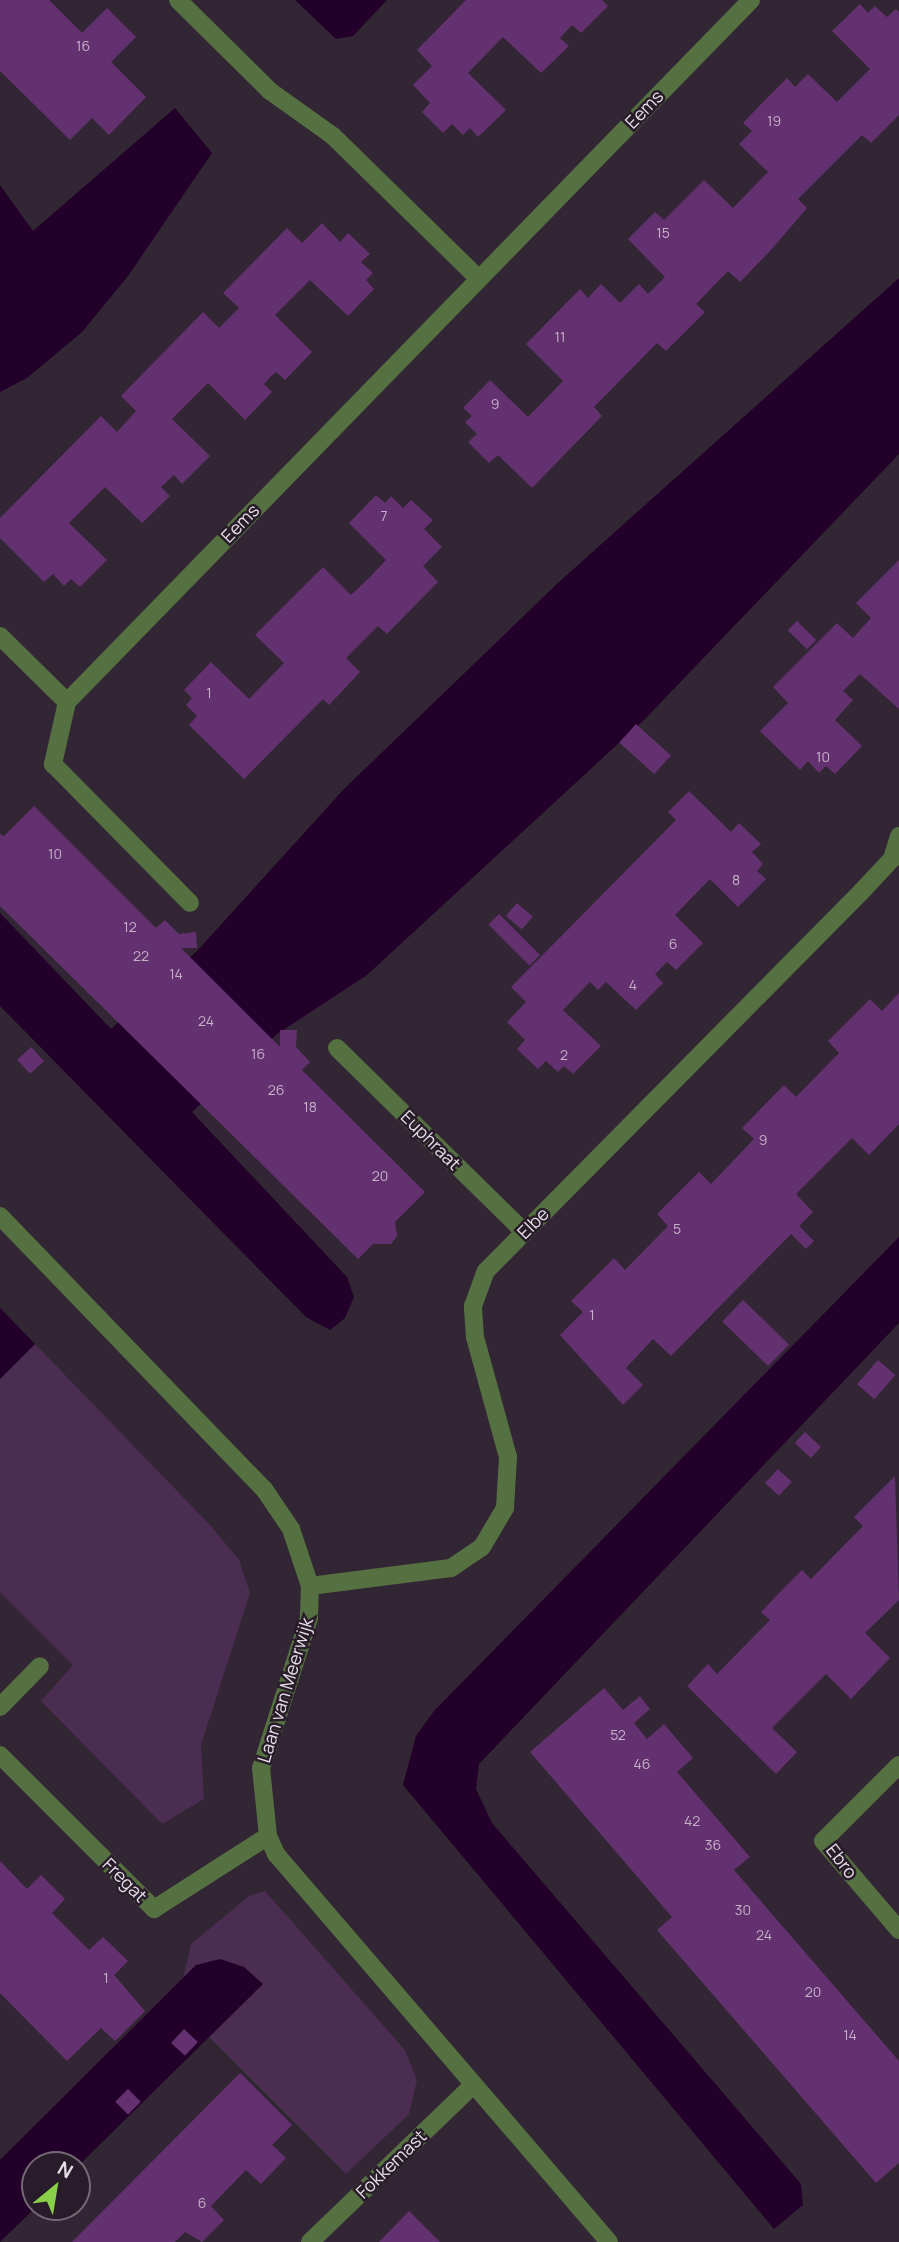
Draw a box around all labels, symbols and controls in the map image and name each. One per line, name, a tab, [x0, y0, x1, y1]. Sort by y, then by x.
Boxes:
house number: 16	[76, 38, 90, 54]
street label: Eems	[621, 85, 667, 133]
house number: 19	[767, 113, 781, 129]
house number: 15	[656, 225, 670, 241]
house number: 11	[555, 329, 565, 345]
house number: 9	[491, 396, 499, 412]
street label: Eems	[217, 499, 263, 547]
house number: 7	[380, 508, 388, 524]
house number: 1	[206, 685, 212, 701]
house number: 10	[816, 749, 830, 765]
house number: 10	[48, 846, 62, 862]
house number: 8	[732, 872, 740, 888]
house number: 12	[123, 919, 137, 935]
house number: 6	[669, 936, 677, 952]
house number: 22	[133, 948, 149, 964]
house number: 14	[169, 966, 183, 982]
house number: 4	[629, 977, 637, 993]
house number: 24	[198, 1013, 214, 1029]
house number: 16	[251, 1046, 265, 1062]
house number: 2	[560, 1047, 568, 1063]
house number: 26	[268, 1082, 284, 1098]
house number: 18	[303, 1099, 317, 1115]
street label: Euphraat	[397, 1106, 465, 1174]
house number: 9	[759, 1132, 767, 1148]
house number: 20	[372, 1168, 388, 1184]
street label: Elbe	[513, 1203, 553, 1243]
house number: 5	[673, 1221, 681, 1237]
house number: 1	[589, 1307, 595, 1323]
street label: Laan van Meerwijk	[253, 1615, 317, 1765]
house number: 52	[610, 1727, 626, 1743]
house number: 46	[634, 1756, 650, 1772]
house number: 42	[684, 1813, 700, 1829]
house number: 36	[705, 1837, 721, 1853]
street label: Ebro	[822, 1839, 862, 1883]
street label: Fregat	[98, 1853, 152, 1907]
house number: 30	[735, 1902, 751, 1918]
house number: 24	[756, 1927, 772, 1943]
house number: 1	[103, 1970, 109, 1986]
house number: 20	[805, 1984, 821, 2000]
house number: 14	[843, 2027, 857, 2043]
street label: Fokkemast	[351, 2125, 431, 2203]
north arrow	[21, 2151, 91, 2221]
text: N	[53, 2155, 78, 2184]
house number: 6	[198, 2195, 206, 2211]

